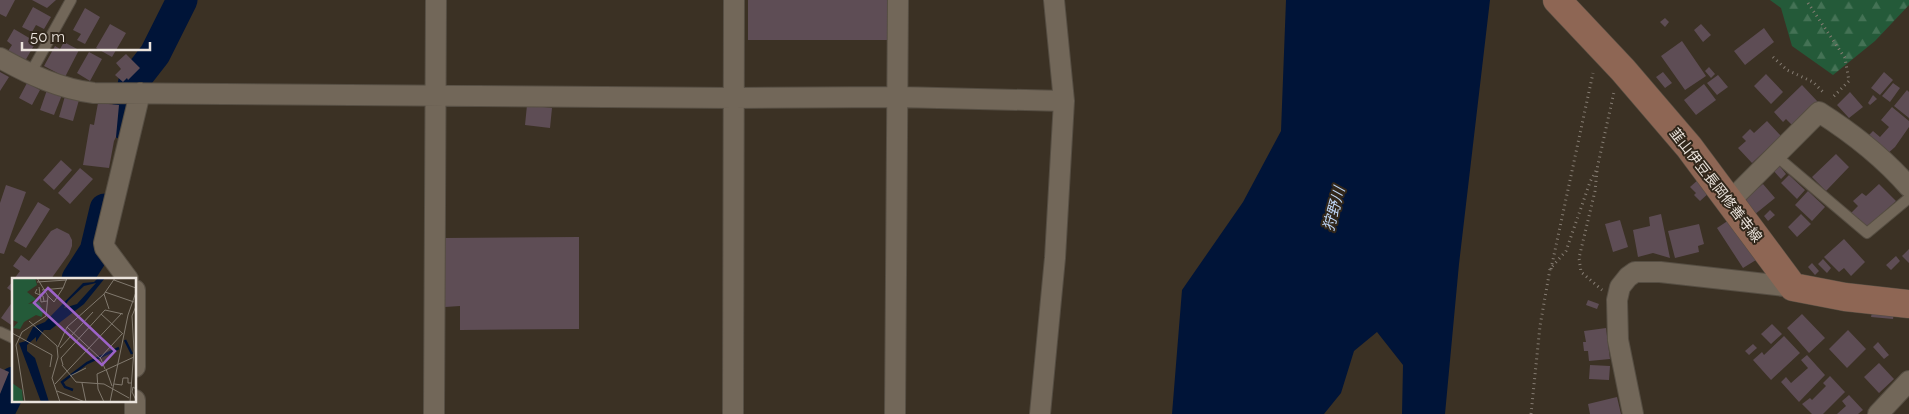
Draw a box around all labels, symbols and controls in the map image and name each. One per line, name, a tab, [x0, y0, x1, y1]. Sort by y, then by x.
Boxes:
scale bar	[22, 20, 150, 52]
text: 50 m	[30, 28, 65, 46]
street label: 韮山伊豆長岡修善寺線	[1667, 125, 1765, 245]
water label: 狩野川	[1319, 183, 1349, 233]
inset map	[12, 278, 136, 402]

